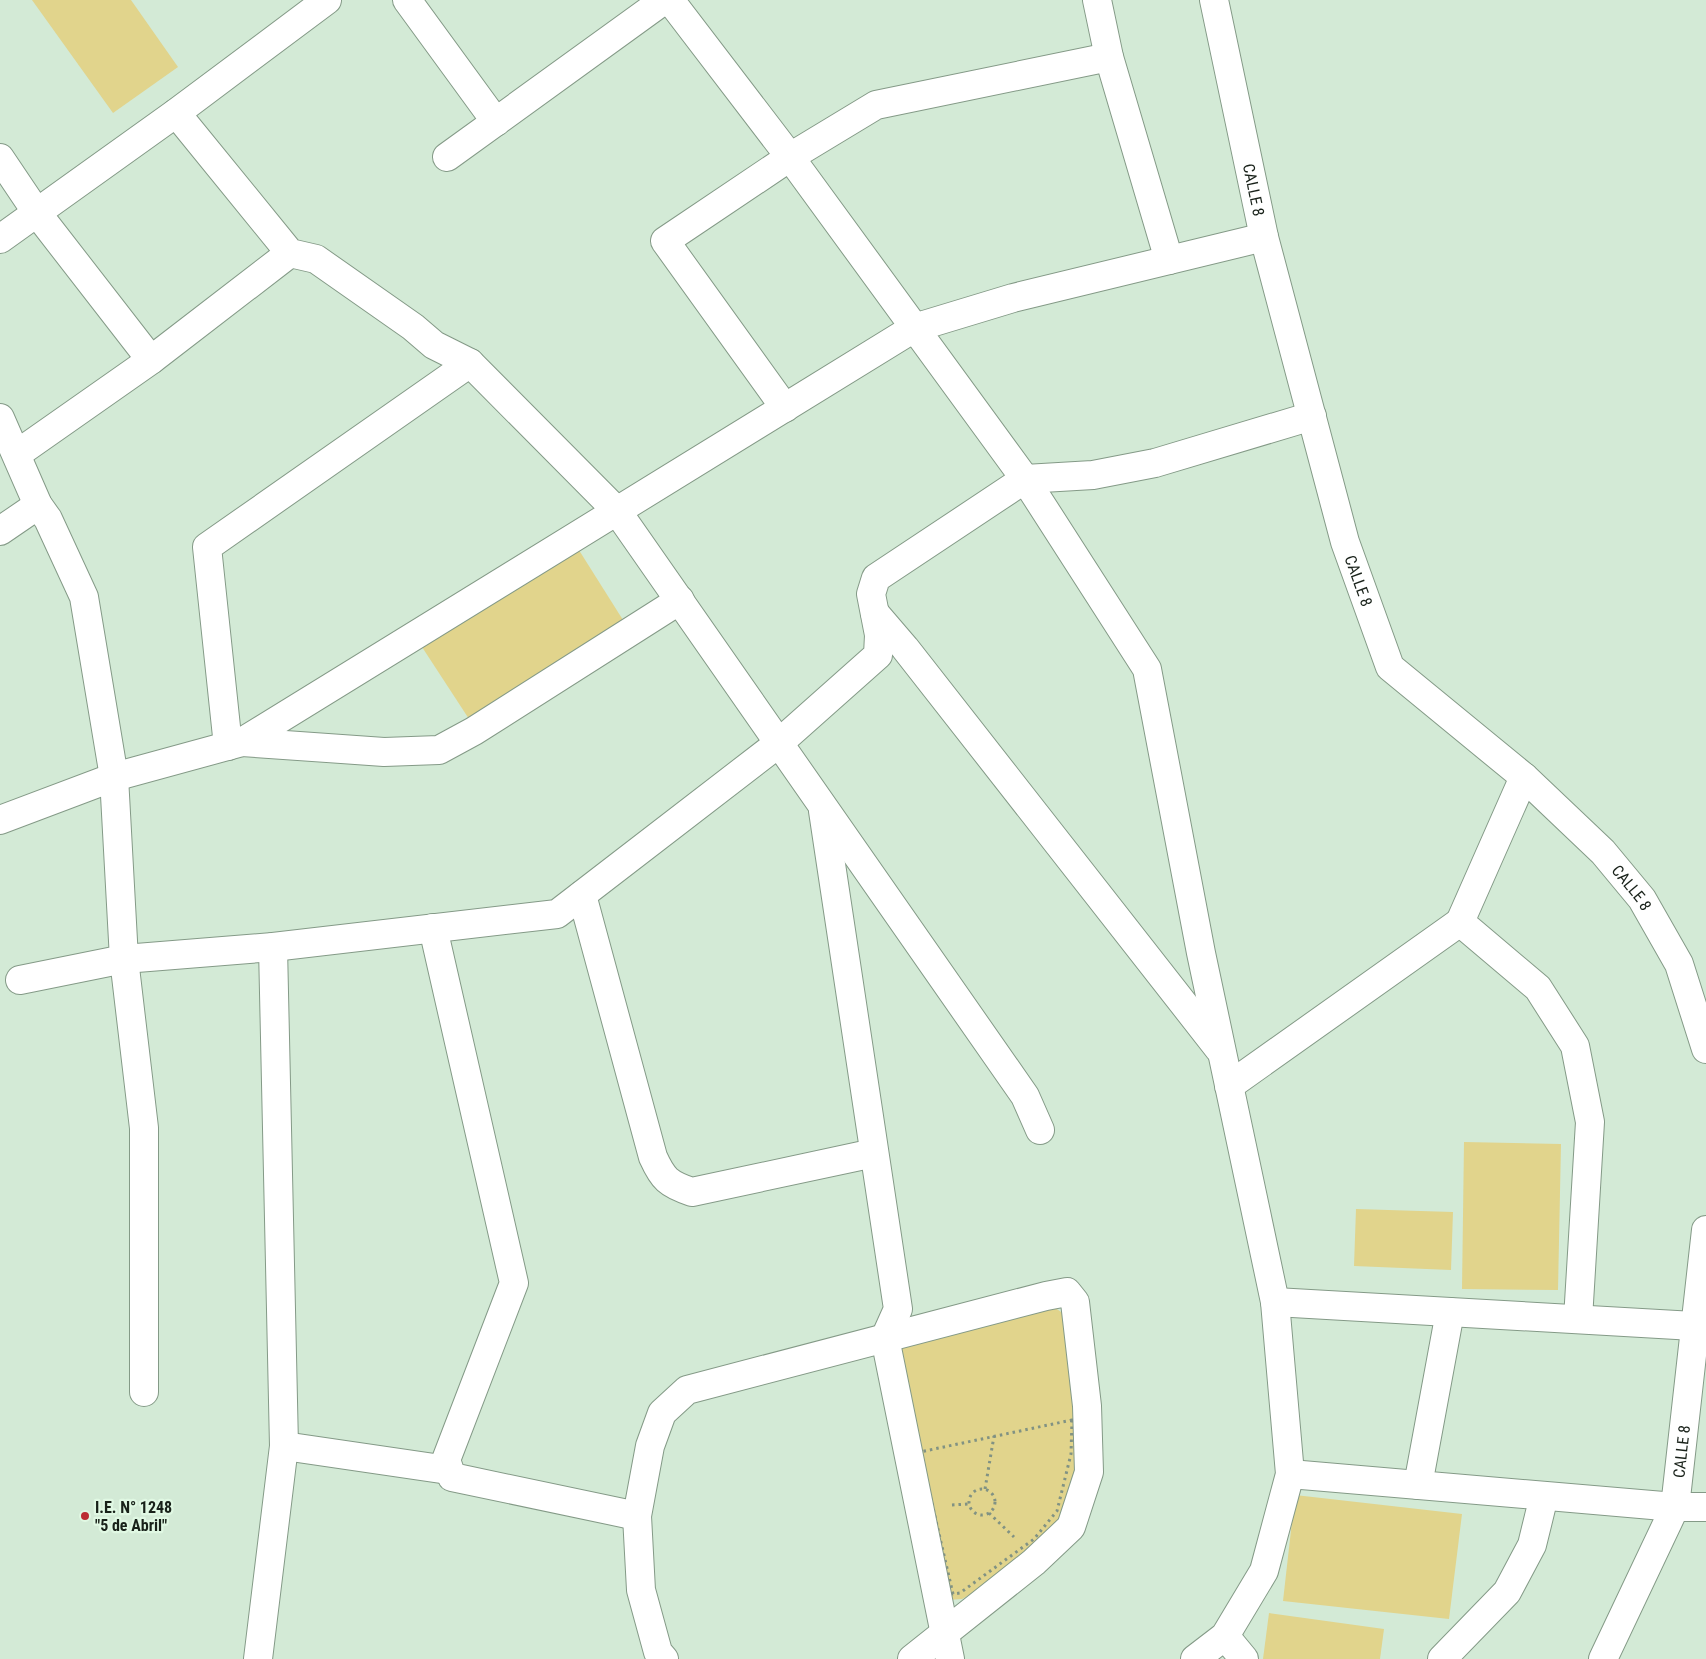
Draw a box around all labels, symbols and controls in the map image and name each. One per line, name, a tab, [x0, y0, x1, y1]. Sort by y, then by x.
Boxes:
street label: CALLE 8	[1239, 162, 1268, 218]
street label: CALLE 8	[1341, 553, 1376, 609]
street label: CALLE 8	[1608, 861, 1656, 914]
street label: CALLE 8	[1669, 1424, 1694, 1479]
place label: I.E. N° 1248 "5 de Abril"	[95, 1498, 172, 1535]
marker: I.E. N° 1248 "5 de Abril"	[79, 1510, 91, 1522]

